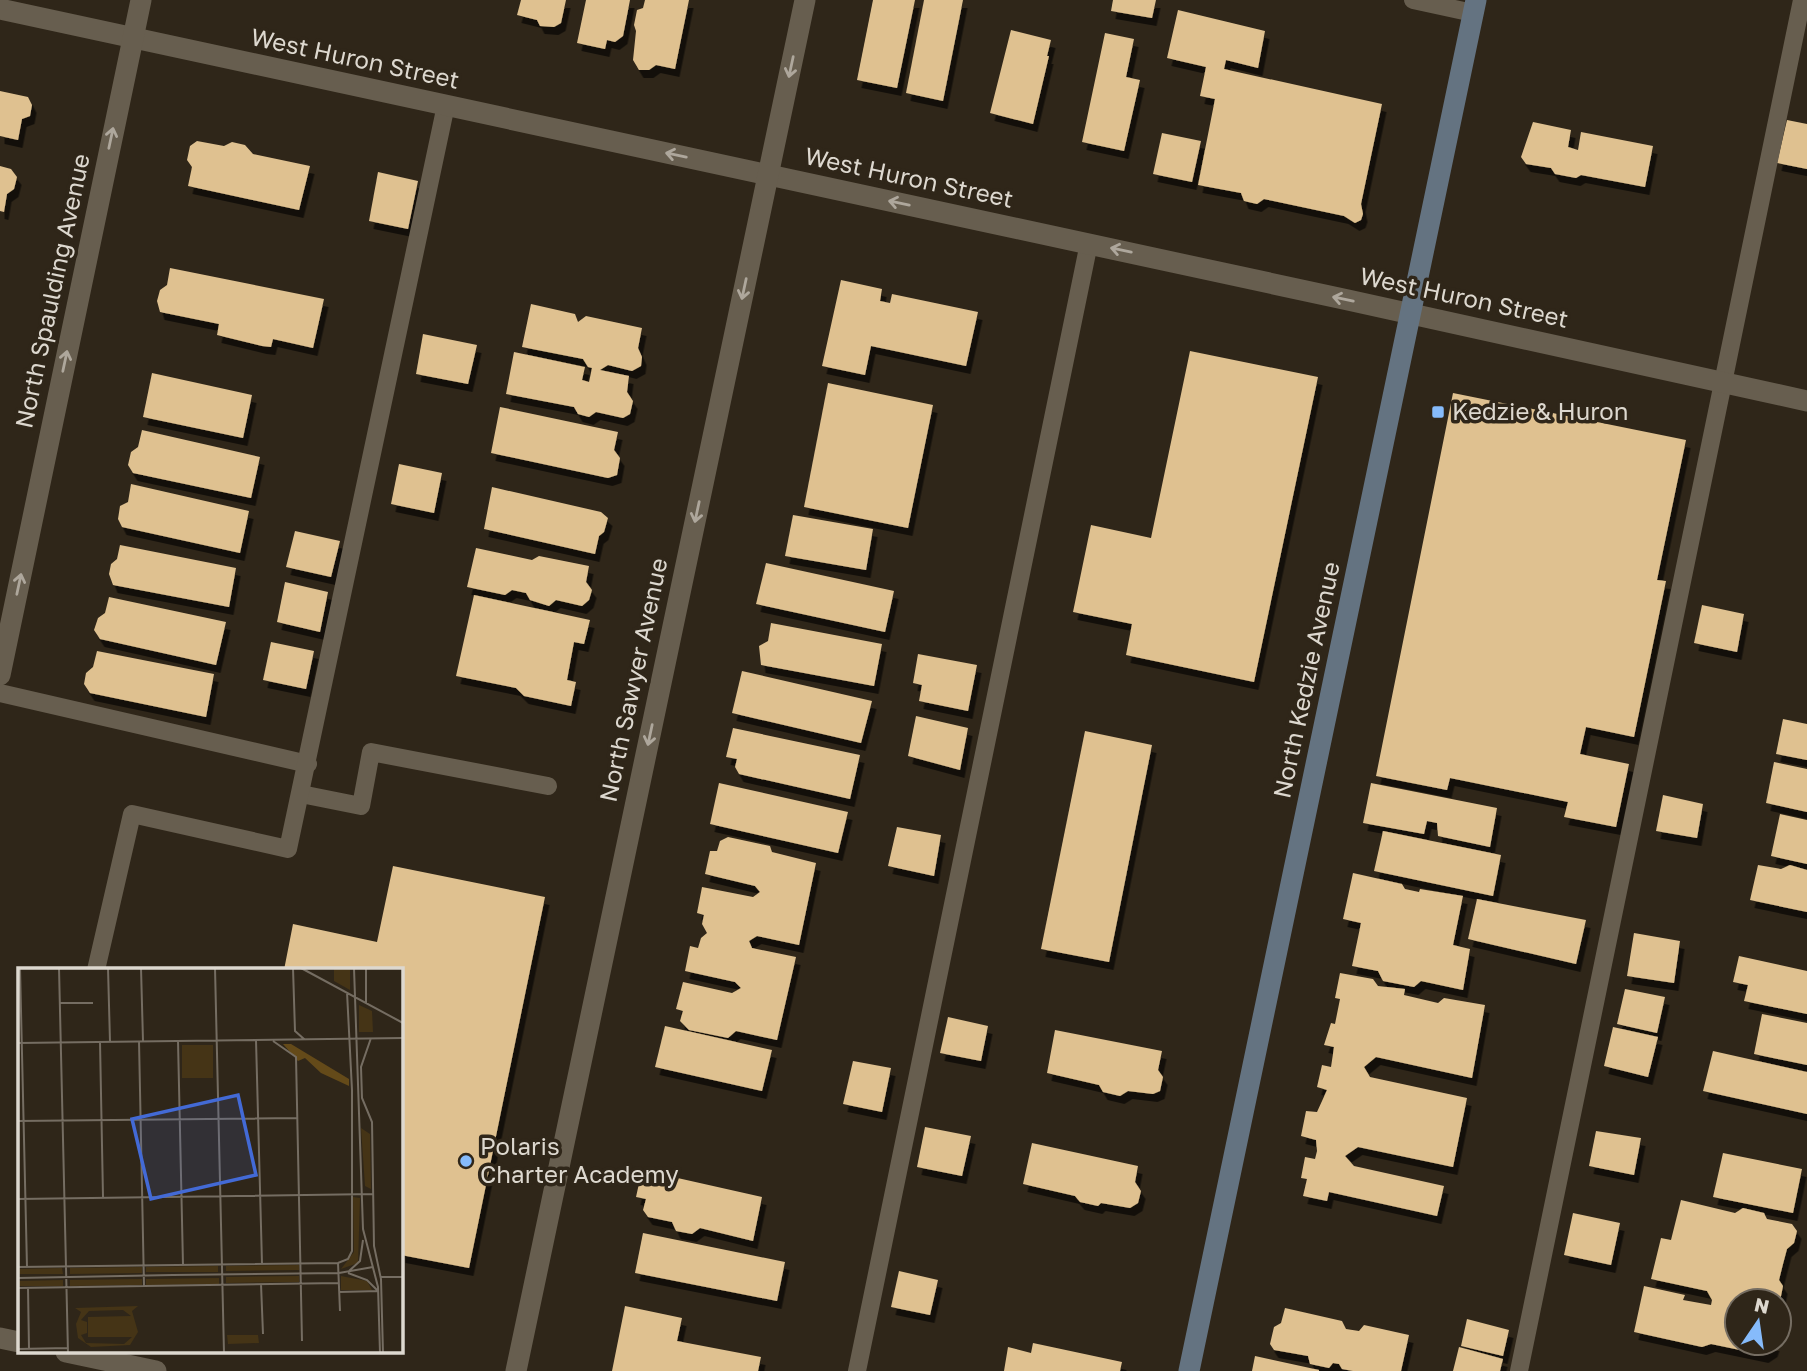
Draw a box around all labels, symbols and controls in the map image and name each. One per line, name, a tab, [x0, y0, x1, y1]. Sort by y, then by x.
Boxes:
street label: West Huron Street	[248, 21, 462, 94]
one-way arrow	[783, 55, 797, 78]
one-way arrow	[105, 127, 119, 150]
street label: West Huron Street	[802, 140, 1016, 213]
one-way arrow	[665, 147, 688, 161]
street label: North Spaulding Avenue	[8, 151, 95, 431]
one-way arrow	[888, 195, 911, 209]
one-way arrow	[1110, 243, 1133, 257]
street label: West Huron Street	[1357, 260, 1571, 333]
one-way arrow	[736, 277, 750, 300]
one-way arrow	[1332, 291, 1355, 305]
one-way arrow	[59, 350, 73, 373]
place label: Kedzie & Huron	[1452, 396, 1628, 425]
marker: Kedzie & Huron	[1430, 404, 1446, 420]
one-way arrow	[689, 500, 703, 523]
street label: North Sawyer Avenue	[593, 555, 673, 804]
street label: North Kedzie Avenue	[1266, 559, 1345, 801]
one-way arrow	[12, 573, 26, 596]
one-way arrow	[642, 723, 656, 746]
inset map	[18, 968, 402, 1354]
place label: Polaris Charter Academy	[480, 1131, 679, 1188]
marker: Polaris Charter Academy	[458, 1153, 474, 1169]
north arrow	[1723, 1287, 1793, 1357]
text: N	[1752, 1292, 1772, 1318]

